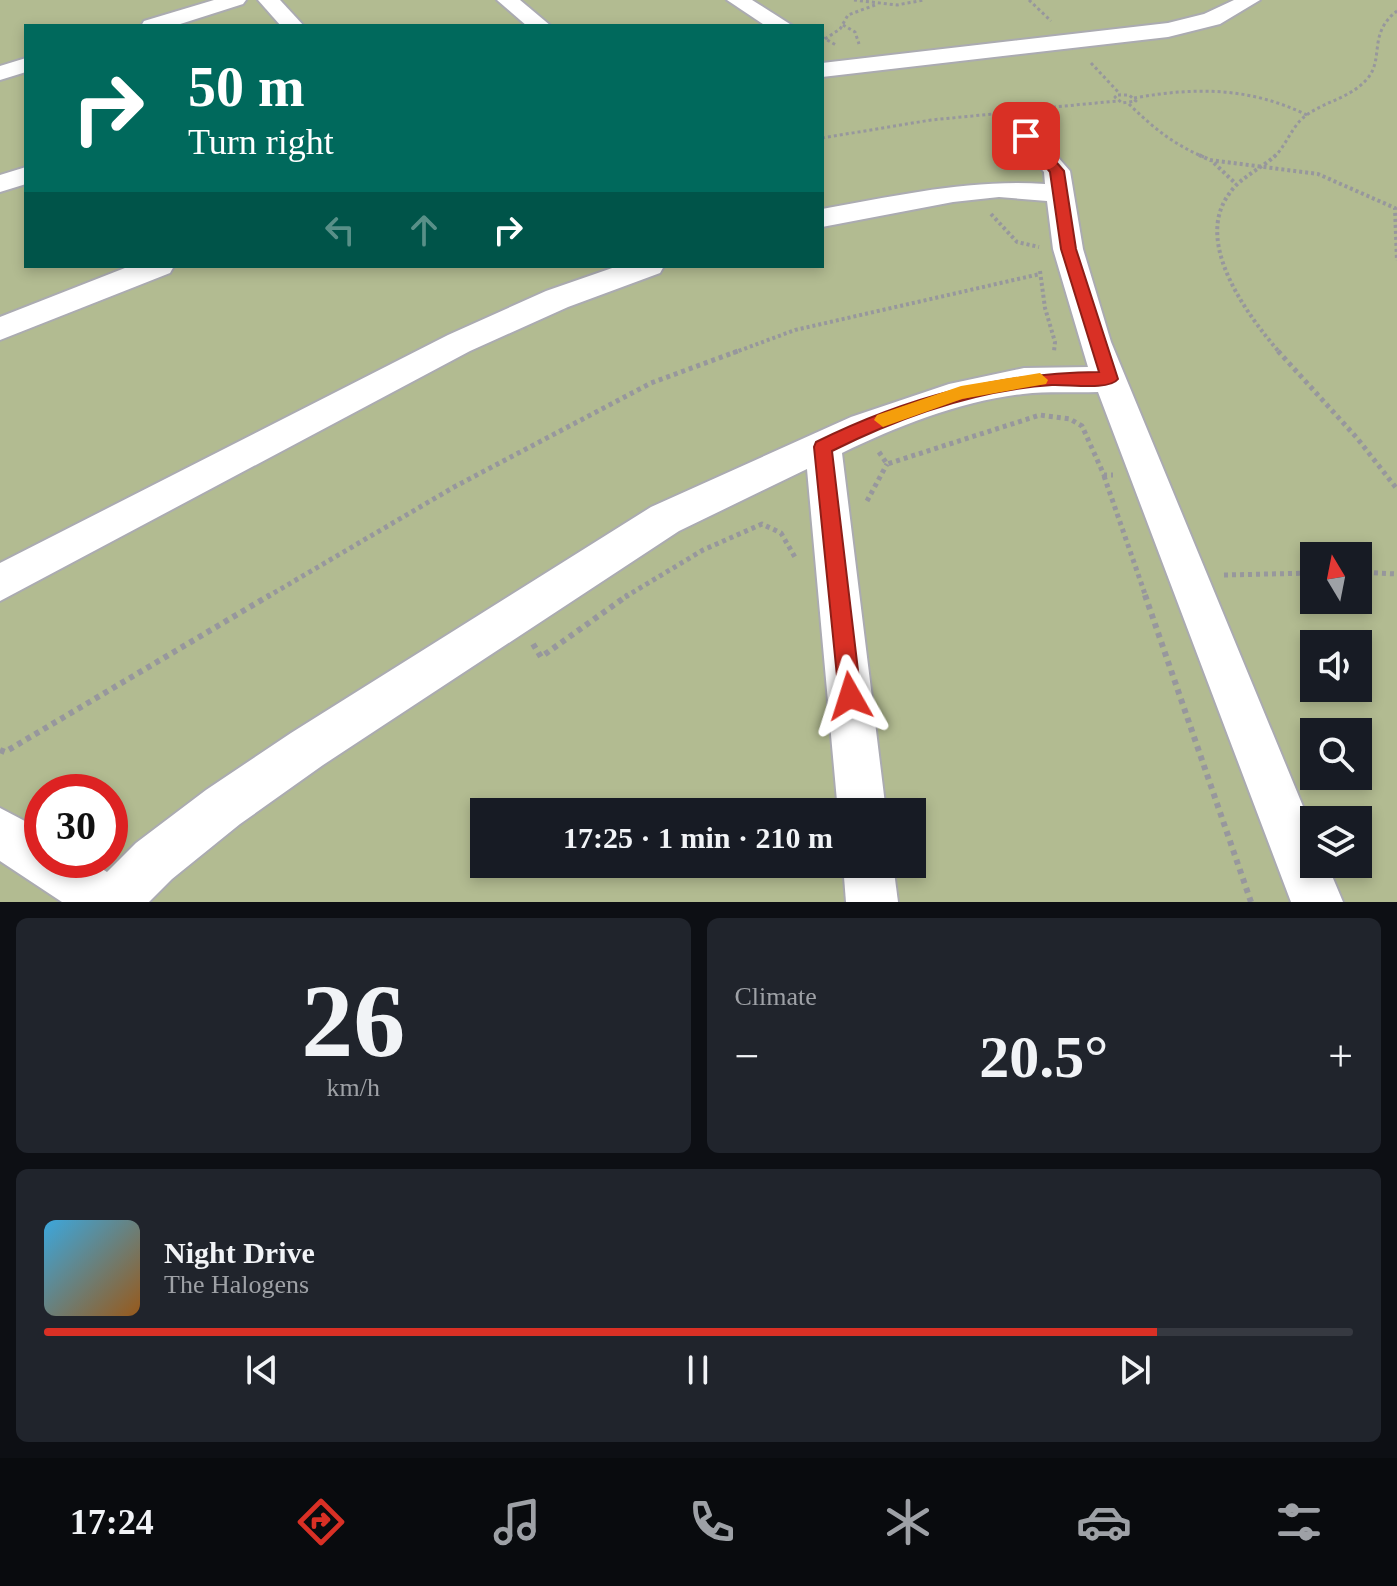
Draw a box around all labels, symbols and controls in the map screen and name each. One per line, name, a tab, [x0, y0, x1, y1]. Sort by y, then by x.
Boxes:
icon: right	[56, 56, 160, 160]
text: 50 m	[188, 56, 305, 118]
pin	[992, 102, 1060, 170]
icon: arrive	[1004, 114, 1048, 158]
text: Turn right	[188, 122, 334, 162]
icon: left	[318, 208, 362, 252]
icon: ahead	[402, 208, 446, 252]
icon: right	[486, 208, 530, 252]
north arrow	[1300, 542, 1372, 614]
map controls	[1300, 542, 1372, 878]
button: sound	[1300, 630, 1372, 702]
position arrow	[808, 654, 892, 738]
button: search	[1300, 718, 1372, 790]
speed limit sign: 30	[24, 774, 128, 878]
button: layers	[1300, 806, 1372, 878]
text: 17:25 · 1 min · 210 m	[563, 821, 833, 854]
text: 26	[301, 963, 405, 1078]
text: Climate	[735, 982, 817, 1011]
text: 20.5°	[979, 1024, 1108, 1090]
text: −	[735, 1032, 759, 1081]
text: +	[1328, 1032, 1353, 1081]
text: km/h	[327, 1073, 380, 1102]
text: Night Drive	[164, 1236, 315, 1269]
text: The Halogens	[164, 1270, 309, 1299]
icon: previous	[240, 1348, 284, 1392]
icon: pause	[676, 1348, 720, 1392]
icon: next	[1113, 1348, 1157, 1392]
icon: directions	[293, 1494, 349, 1550]
icon: music	[489, 1494, 545, 1550]
icon: phone	[684, 1494, 740, 1550]
icon: climate	[880, 1494, 936, 1550]
icon: car	[1076, 1494, 1132, 1550]
icon: filters	[1271, 1494, 1327, 1550]
text: 17:24	[70, 1502, 154, 1542]

